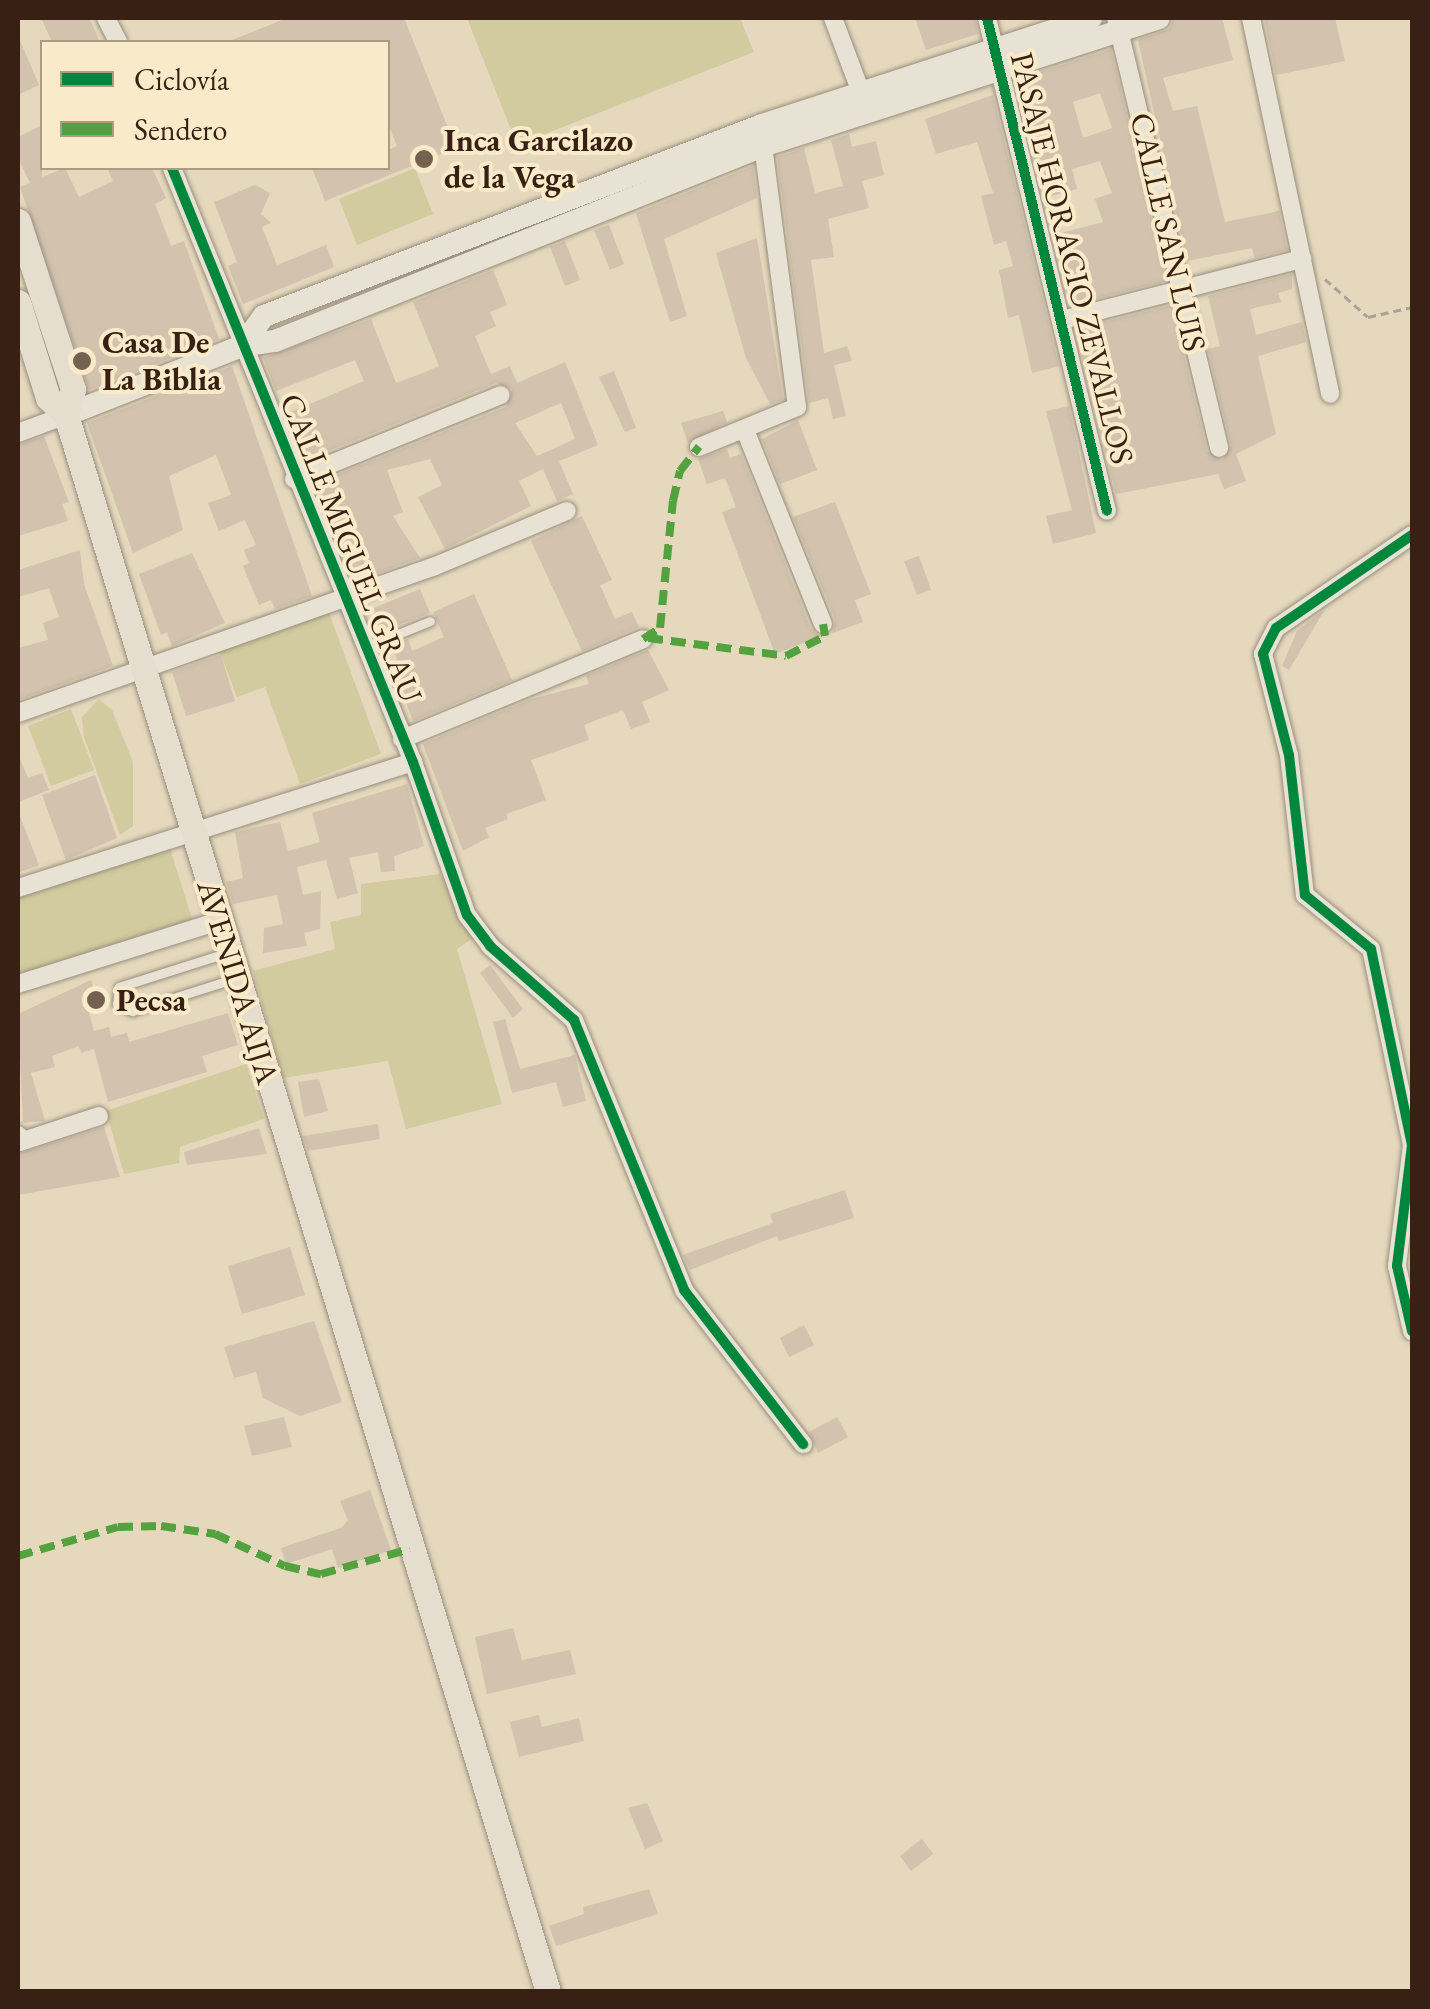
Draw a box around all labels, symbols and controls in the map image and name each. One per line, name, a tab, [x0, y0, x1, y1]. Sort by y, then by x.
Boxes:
legend	[40, 40, 390, 170]
street label: PASAJE HORACIO ZEVALLOS	[1002, 48, 1142, 468]
text: Ciclovía	[134, 60, 229, 99]
street label: CALLE SAN LUIS	[1122, 109, 1214, 355]
text: Sendero	[134, 110, 227, 149]
place label: Inca Garcilazo de la Vega	[444, 122, 633, 197]
marker: Inca Garcilazo de la Vega	[413, 148, 435, 170]
place label: Casa De La Biblia	[102, 324, 221, 399]
marker: Casa De La Biblia	[71, 350, 93, 372]
street label: CALLE MIGUEL GRAU	[271, 388, 431, 708]
street label: AVENIDA AIJA	[189, 875, 287, 1089]
place label: Pecsa	[116, 981, 186, 1019]
marker: Pecsa	[85, 989, 107, 1011]

